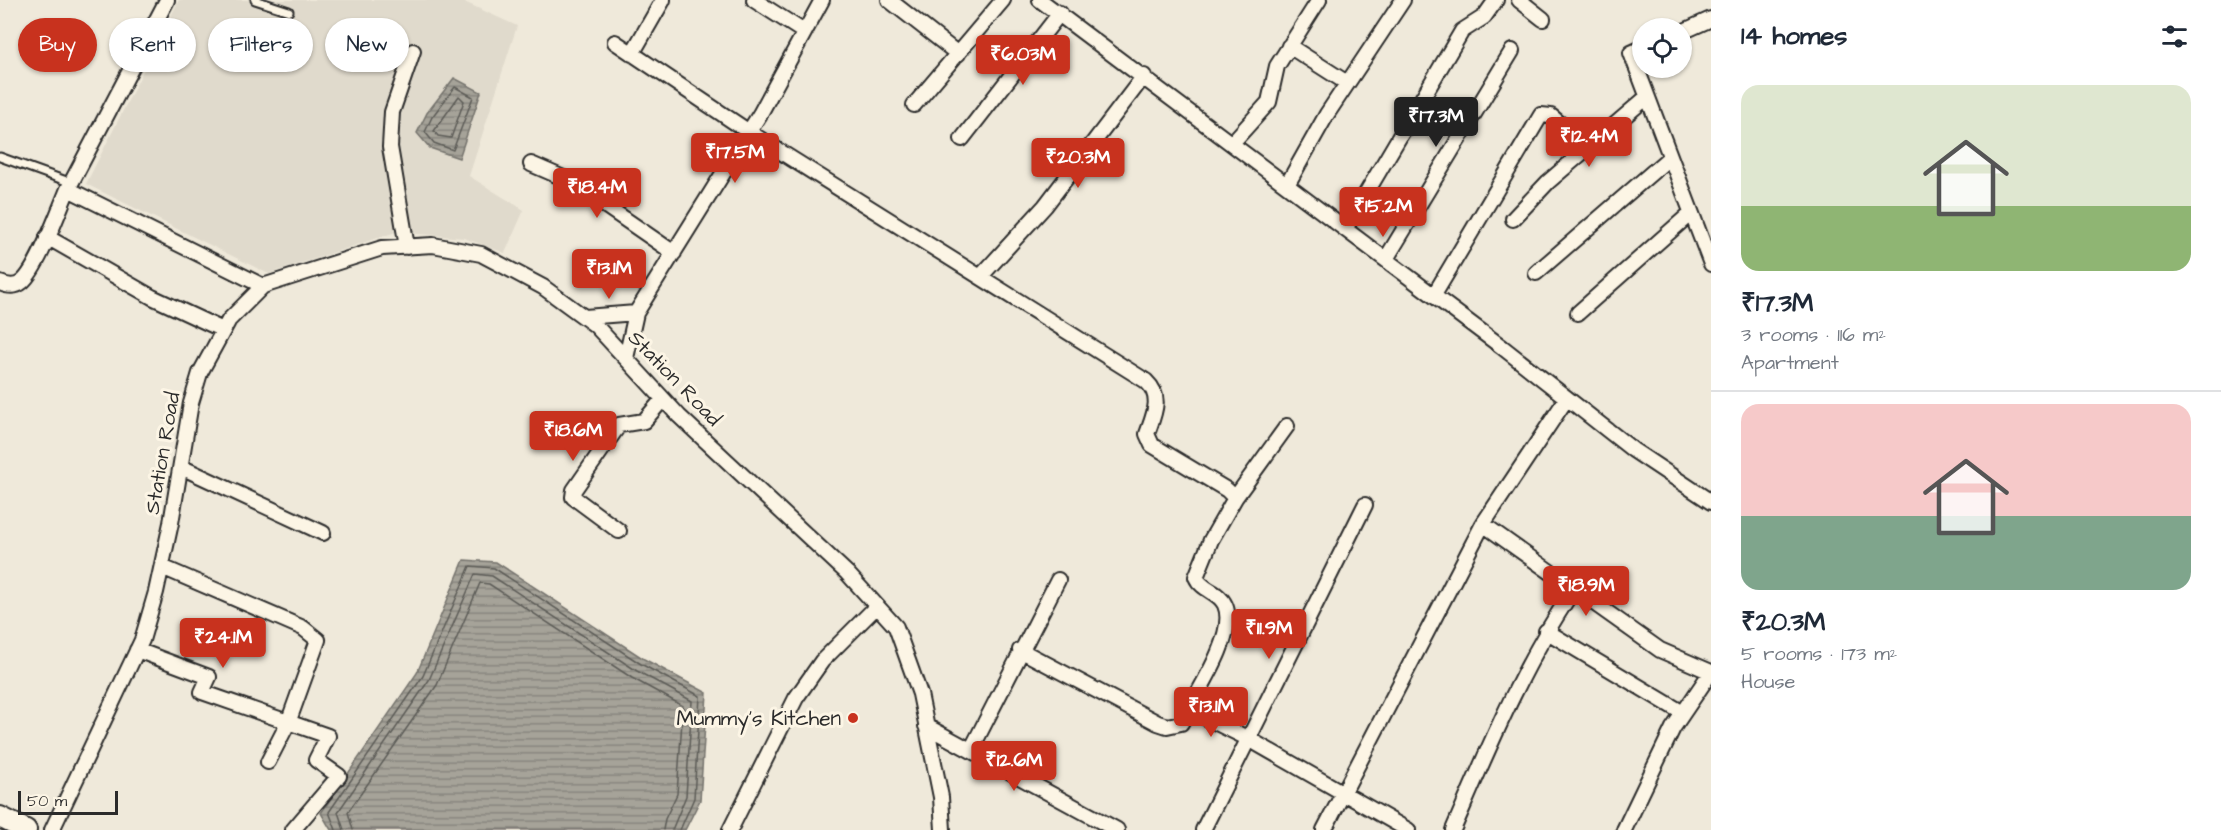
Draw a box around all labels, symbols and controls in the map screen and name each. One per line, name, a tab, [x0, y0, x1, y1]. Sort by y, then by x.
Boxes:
chip: Buy	[18, 18, 97, 72]
chip: Rent	[109, 18, 196, 72]
chip: Filters	[208, 18, 313, 72]
chip: New	[325, 18, 409, 72]
map controls	[1632, 18, 1692, 78]
button: locate	[1632, 18, 1692, 78]
text: 14 homes	[1741, 18, 1847, 54]
icon: filters	[2158, 20, 2191, 53]
pin: ₹6.03M	[974, 35, 1072, 86]
text: ₹6.03M	[990, 40, 1056, 68]
pin: ₹17.3M	[1387, 97, 1485, 148]
text: ₹17.3M	[1408, 102, 1464, 130]
pin: ₹12.4M	[1540, 117, 1638, 168]
text: ₹12.4M	[1560, 122, 1618, 150]
icon: home	[1912, 124, 2020, 232]
pin: ₹17.5M	[686, 133, 784, 184]
text: ₹17.5M	[705, 138, 765, 166]
pin: ₹20.3M	[1029, 138, 1127, 189]
text: ₹20.3M	[1045, 143, 1111, 171]
pin: ₹18.4M	[548, 168, 646, 219]
text: ₹18.4M	[567, 173, 627, 201]
pin: ₹15.2M	[1334, 187, 1432, 238]
text: ₹15.2M	[1354, 192, 1412, 220]
pin: ₹13.1M	[560, 249, 658, 300]
text: ₹13.1M	[586, 254, 632, 282]
text: ₹17.3M	[1741, 285, 1814, 321]
text: 3 rooms · 116 m²	[1741, 321, 1886, 349]
street label: Station Road	[621, 324, 728, 433]
text: Apartment	[1741, 349, 1839, 377]
street label: Station Road	[138, 390, 188, 516]
pin: ₹18.6M	[524, 411, 622, 462]
text: ₹18.6M	[544, 416, 602, 444]
icon: home	[1912, 443, 2020, 551]
pin: ₹18.9M	[1537, 566, 1635, 617]
text: ₹18.9M	[1557, 571, 1615, 599]
text: ₹20.3M	[1741, 604, 1826, 640]
pin: ₹11.9M	[1220, 609, 1318, 660]
text: ₹11.9M	[1245, 614, 1293, 642]
pin: ₹24.1M	[174, 618, 272, 669]
text: ₹24.1M	[194, 623, 252, 651]
text: 5 rooms · 173 m²	[1741, 640, 1897, 668]
text: House	[1741, 668, 1795, 696]
pin: ₹13.1M	[1162, 687, 1260, 738]
text: ₹13.1M	[1188, 692, 1234, 720]
place label: Mummy's Kitchen	[676, 704, 841, 735]
marker: Mummy's Kitchen	[846, 711, 860, 725]
pin: ₹12.6M	[965, 741, 1063, 792]
text: ₹12.6M	[985, 746, 1043, 774]
scale bar	[18, 788, 118, 816]
text: 50 m	[27, 790, 67, 812]

